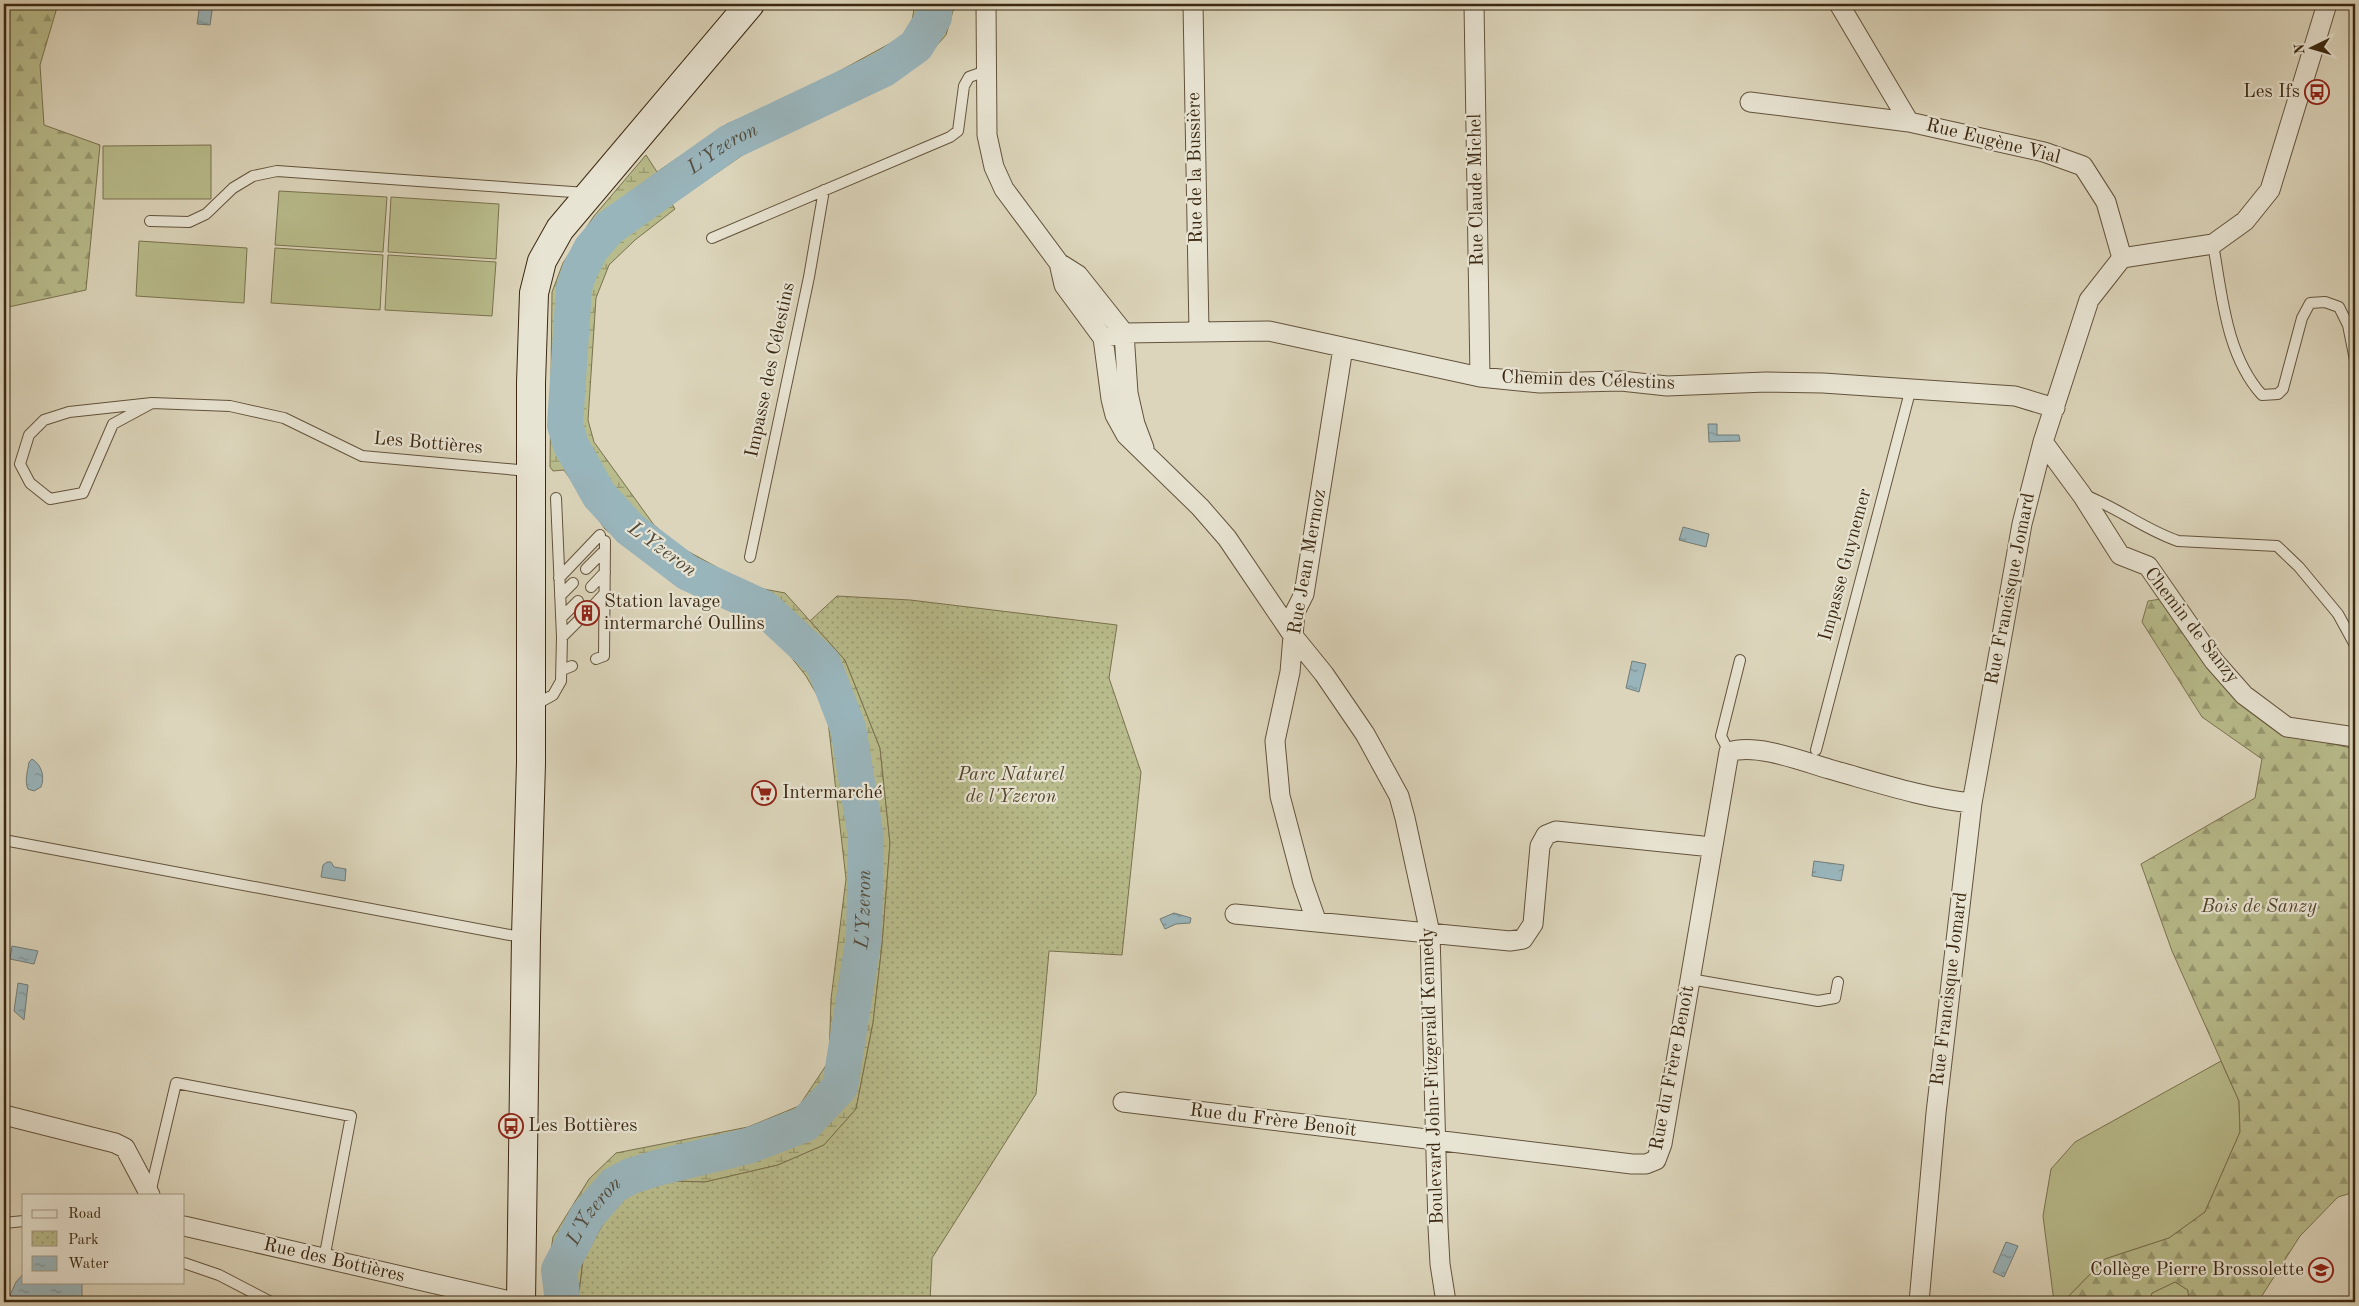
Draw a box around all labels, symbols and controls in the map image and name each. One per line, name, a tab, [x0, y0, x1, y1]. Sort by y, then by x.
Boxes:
north arrow	[2286, 22, 2336, 72]
text: N	[2293, 43, 2307, 55]
bus stop icon: Les Ifs	[2304, 79, 2330, 105]
place label: Les Ifs	[2243, 83, 2300, 102]
street label: Rue de la Bussière	[1185, 92, 1207, 244]
street label: Rue Claude Michel	[1466, 113, 1488, 267]
street label: Rue Eugène Vial	[1924, 116, 2062, 168]
water label: L'Yzeron	[683, 120, 761, 179]
street label: Impasse des Célestins	[743, 281, 799, 459]
street label: Chemin des Célestins	[1501, 368, 1675, 394]
street label: Les Bottières	[373, 430, 483, 458]
street label: Impasse Guynemer	[1817, 487, 1876, 643]
street label: Rue Jean Mermoz	[1286, 488, 1330, 636]
street label: Rue Francisque Jomard	[1983, 491, 2039, 687]
water label: L'Yzeron	[623, 518, 700, 581]
street label: Chemin de Sanzy	[2140, 564, 2242, 688]
place label: Station lavage intermarché Oullins	[604, 593, 765, 634]
building icon: Station lavage intermarché Oullins	[574, 600, 600, 626]
park label: Parc Naturel de l'Yzeron	[957, 766, 1065, 807]
supermarket icon: Intermarché	[751, 780, 777, 806]
place label: Intermarché	[782, 784, 883, 803]
water label: L'Yzeron	[852, 869, 875, 951]
street label: Rue Francisque Jomard	[1929, 891, 1971, 1087]
park label: Bois de Sanzy	[2200, 898, 2317, 917]
street label: Boulevard John-Fitzgerald Kennedy	[1418, 927, 1448, 1225]
street label: Rue du Frère Benoît	[1648, 984, 1698, 1152]
street label: Rue du Frère Benoît	[1188, 1101, 1358, 1141]
bus stop icon: Les Bottières	[498, 1113, 524, 1139]
place label: Les Bottières	[528, 1117, 638, 1136]
water label: L'Yzeron	[563, 1173, 624, 1250]
legend	[22, 1194, 185, 1284]
text: Road	[68, 1207, 102, 1222]
text: Park	[68, 1233, 99, 1248]
street label: Rue des Bottières	[261, 1235, 407, 1287]
text: Water	[68, 1257, 109, 1272]
school or university icon: Collège Pierre Brossolette	[2308, 1257, 2334, 1283]
place label: Collège Pierre Brossolette	[2090, 1261, 2304, 1280]

